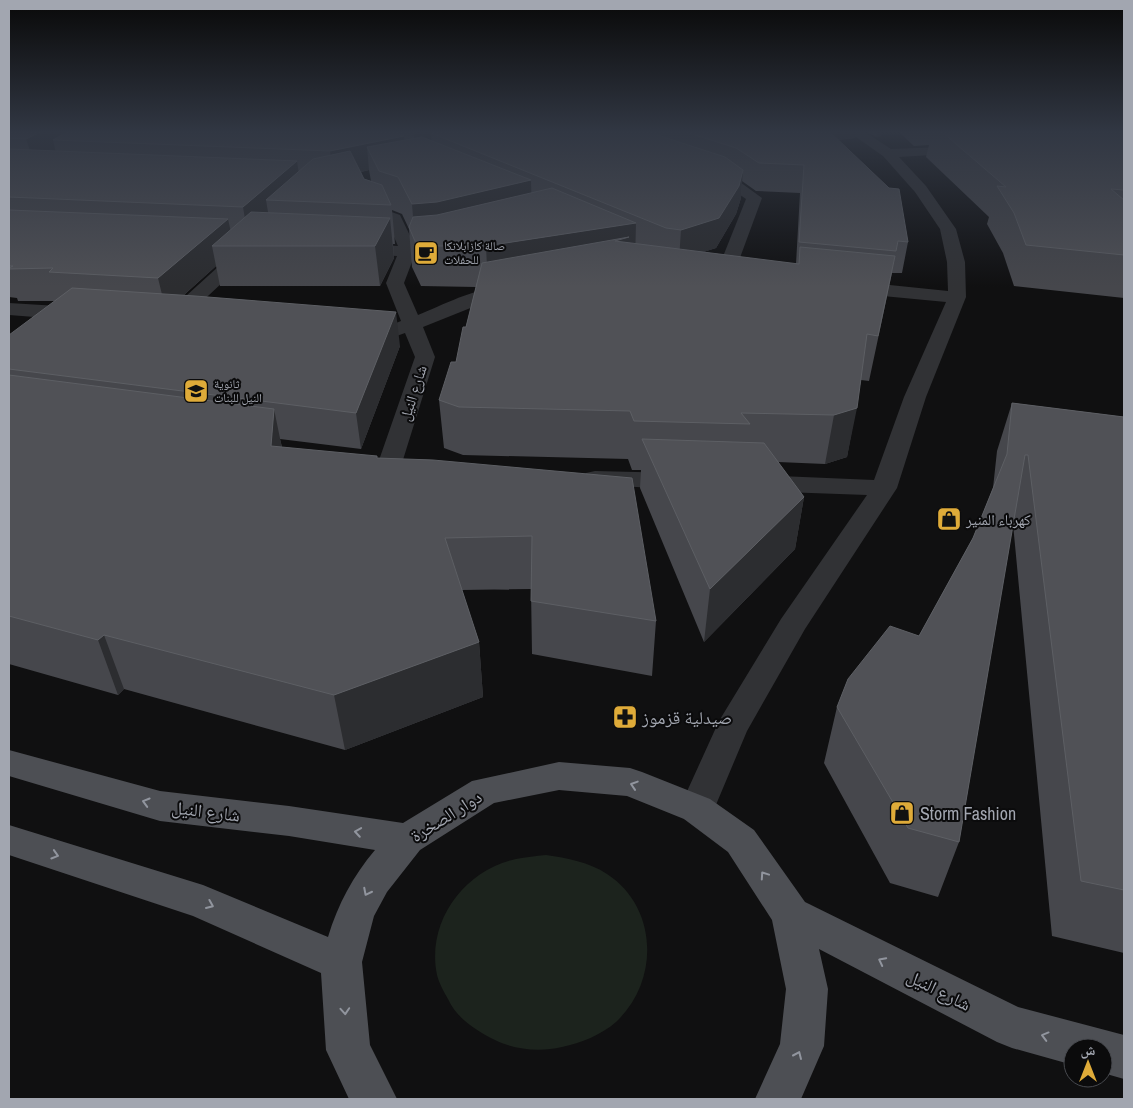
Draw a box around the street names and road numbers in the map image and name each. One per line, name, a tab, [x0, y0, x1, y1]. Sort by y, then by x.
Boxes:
street label: شارع النيل	[394, 362, 432, 424]
street label: دوار الصخرة	[405, 784, 487, 848]
street label: شارع النيل	[170, 794, 242, 828]
street label: شارع النيل	[903, 963, 975, 1017]

